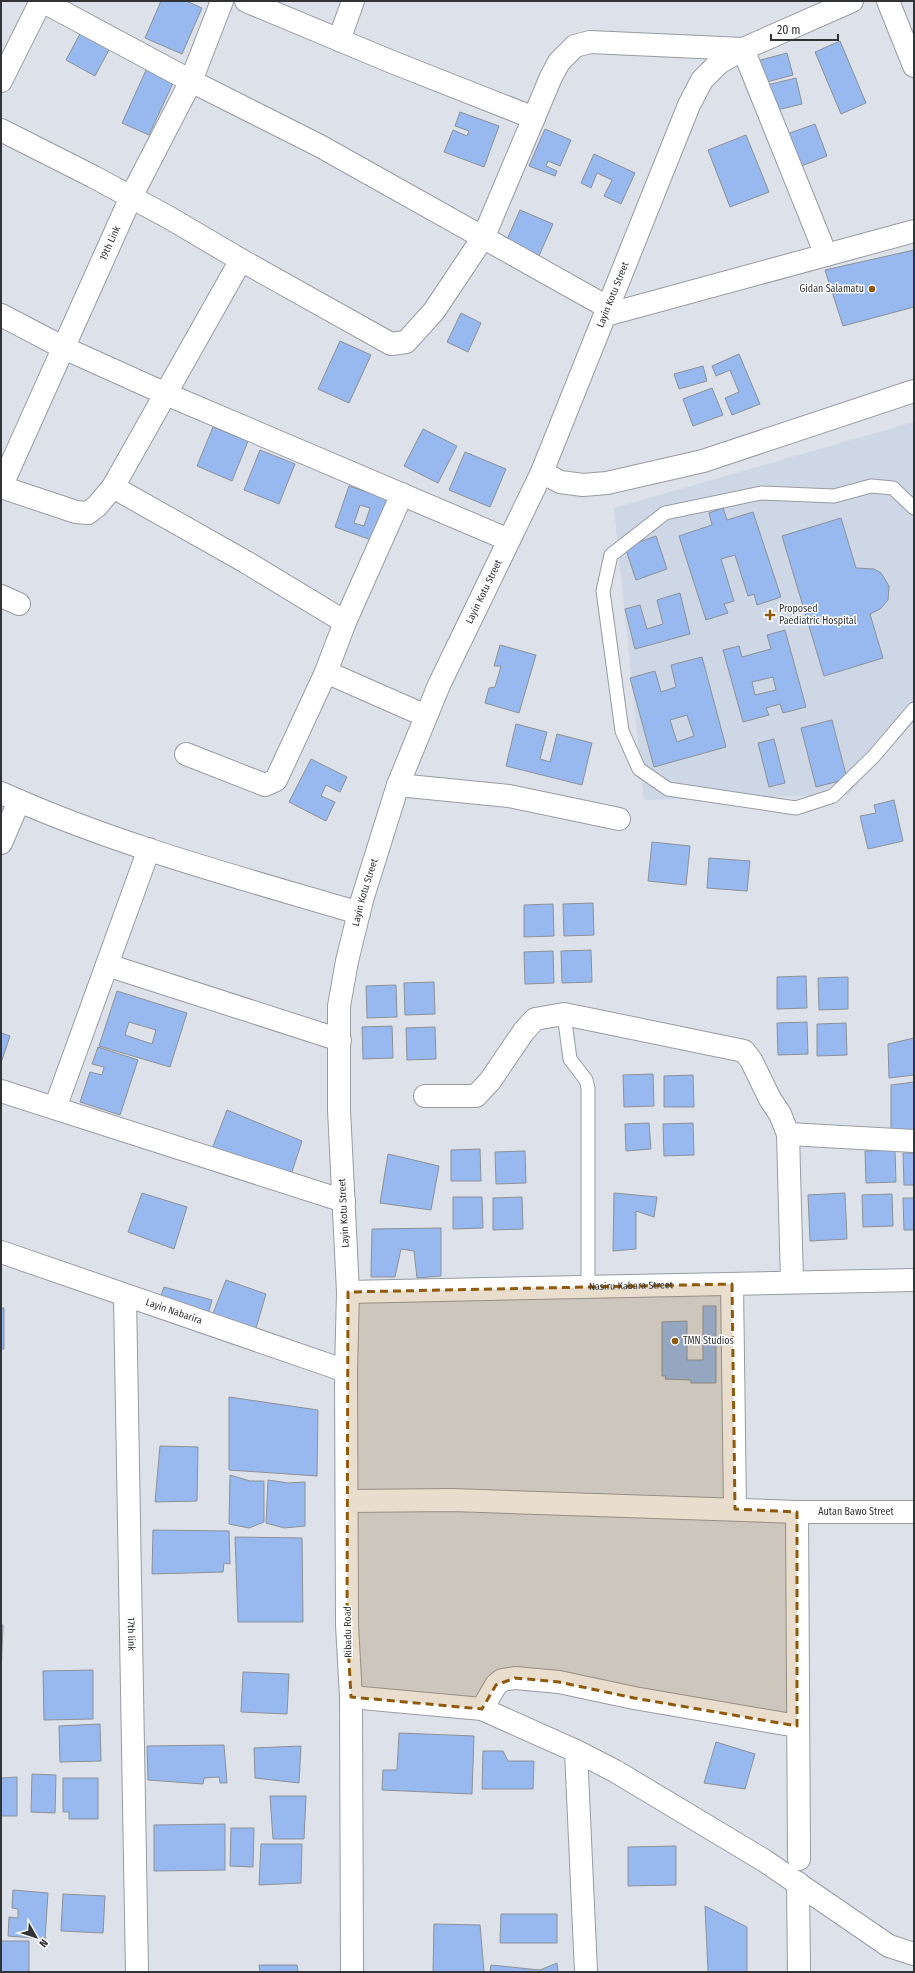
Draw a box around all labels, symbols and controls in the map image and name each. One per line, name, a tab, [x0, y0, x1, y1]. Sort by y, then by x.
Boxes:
scale bar	[771, 16, 838, 42]
text: 20 m	[777, 23, 801, 37]
street label: 19th Link	[97, 224, 123, 263]
street label: Layin Kotu Street	[594, 259, 632, 329]
place label: Gidan Salamatu	[800, 283, 864, 295]
marker: Gidan Salamatu	[867, 284, 877, 294]
street label: Layin Kotu Street	[463, 557, 505, 626]
place label: Proposed Paediatric Hospital	[779, 603, 857, 627]
marker: Proposed Paediatric Hospital	[764, 609, 776, 621]
street label: Layin Kotu Street	[350, 857, 381, 927]
street label: Layin Kotu Street	[336, 1177, 352, 1248]
street label: Nasiru Kabara Street	[589, 1279, 674, 1293]
street label: Layin Nabarira	[144, 1296, 204, 1327]
place label: TMN Studios	[683, 1335, 734, 1347]
marker: TMN Studios	[670, 1336, 680, 1346]
street label: Autan Bawo Street	[818, 1506, 894, 1518]
street label: Ribadu Road	[342, 1606, 354, 1658]
street label: 17th link	[125, 1617, 137, 1651]
north arrow	[16, 1917, 56, 1957]
text: N	[36, 1936, 51, 1950]

